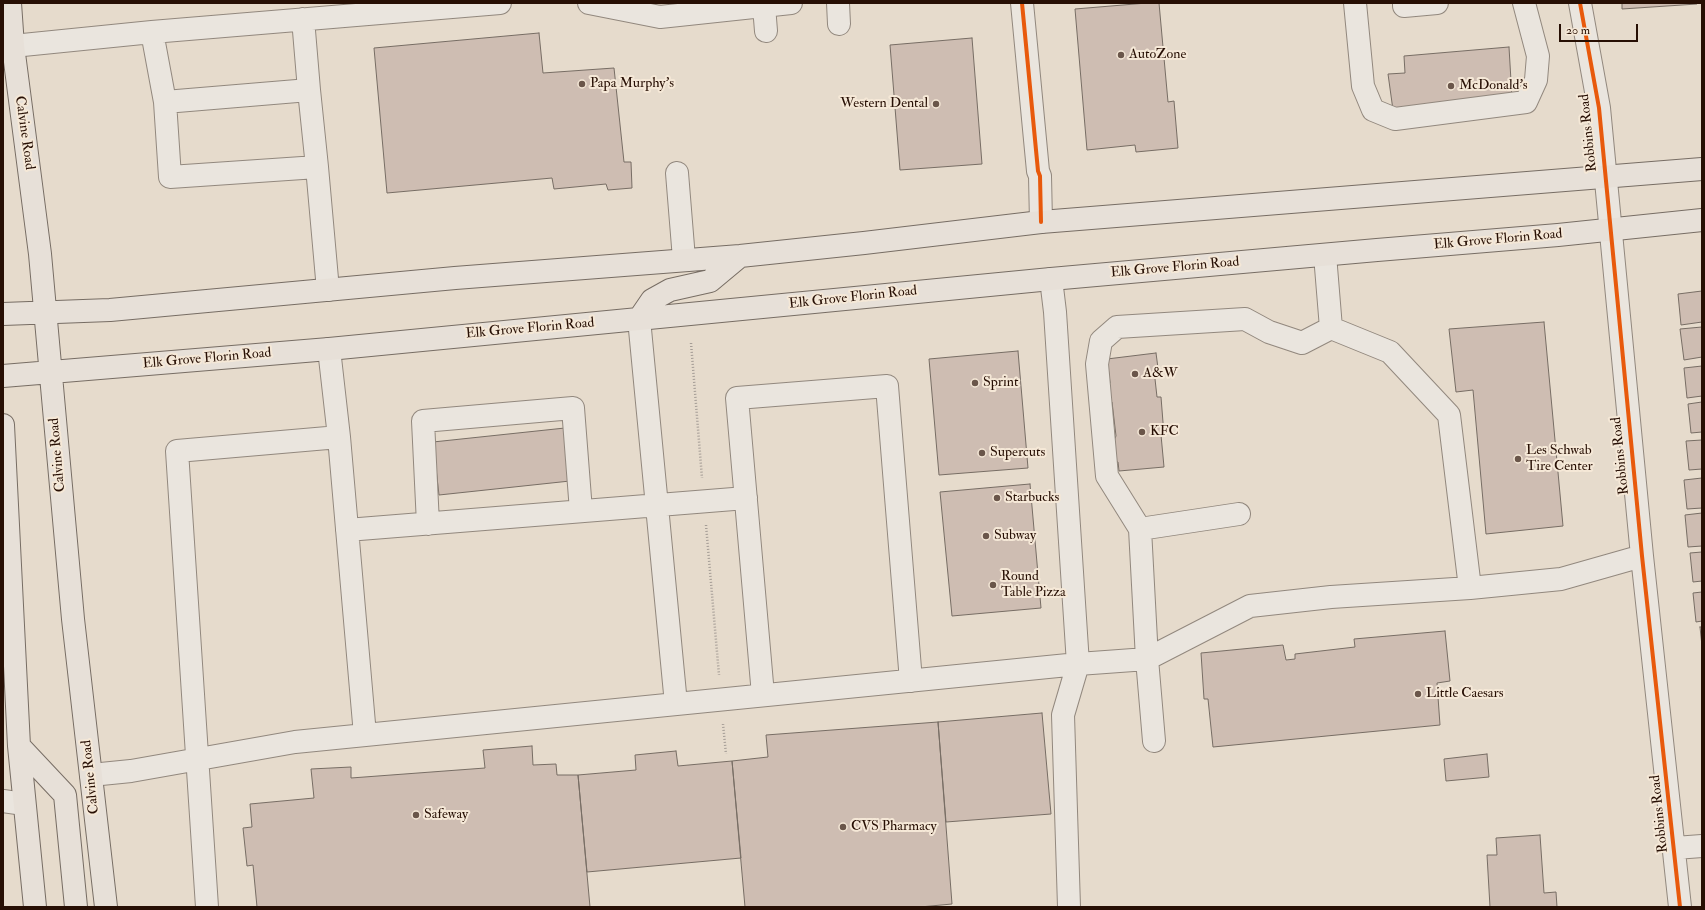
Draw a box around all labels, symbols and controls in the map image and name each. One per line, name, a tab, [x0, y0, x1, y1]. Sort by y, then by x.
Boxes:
scale bar	[1561, 16, 1640, 42]
text: 20 m	[1566, 23, 1590, 38]
place label: AutoZone	[1129, 47, 1186, 63]
marker: AutoZone	[1116, 50, 1126, 60]
place label: Papa Murphy's	[590, 76, 674, 92]
place label: McDonald's	[1459, 78, 1528, 94]
marker: Papa Murphy's	[577, 79, 587, 89]
marker: McDonald's	[1446, 81, 1456, 91]
street label: Robbins Road	[1577, 93, 1601, 173]
street label: Calvine Road	[10, 95, 38, 171]
place label: Western Dental	[840, 96, 928, 112]
marker: Western Dental	[931, 99, 941, 109]
street label: Elk Grove Florin Road	[1433, 226, 1563, 254]
street label: Elk Grove Florin Road	[1110, 254, 1240, 282]
street label: Elk Grove Florin Road	[788, 283, 918, 313]
street label: Elk Grove Florin Road	[465, 315, 595, 343]
street label: Elk Grove Florin Road	[142, 345, 272, 373]
place label: A&W	[1143, 366, 1178, 382]
marker: A&W	[1130, 369, 1140, 379]
place label: Sprint	[983, 375, 1018, 391]
marker: Sprint	[970, 378, 980, 388]
street label: Robbins Road	[1609, 416, 1633, 496]
street label: Calvine Road	[46, 417, 70, 493]
place label: KFC	[1150, 424, 1179, 440]
marker: KFC	[1137, 427, 1147, 437]
place label: Les Schwab Tire Center	[1526, 443, 1593, 476]
place label: Supercuts	[990, 445, 1045, 461]
marker: Supercuts	[977, 448, 987, 458]
marker: Les Schwab Tire Center	[1513, 454, 1523, 464]
place label: Starbucks	[1005, 490, 1059, 506]
marker: Starbucks	[992, 493, 1002, 503]
place label: Subway	[994, 528, 1036, 544]
marker: Subway	[981, 531, 991, 541]
place label: Round Table Pizza	[1001, 569, 1066, 602]
marker: Round Table Pizza	[988, 580, 998, 590]
place label: Little Caesars	[1426, 686, 1504, 702]
marker: Little Caesars	[1413, 689, 1423, 699]
street label: Calvine Road	[79, 739, 103, 815]
street label: Robbins Road	[1648, 774, 1672, 854]
place label: Safeway	[424, 807, 468, 823]
marker: Safeway	[411, 810, 421, 820]
place label: CVS Pharmacy	[851, 819, 937, 835]
marker: CVS Pharmacy	[838, 822, 848, 832]

